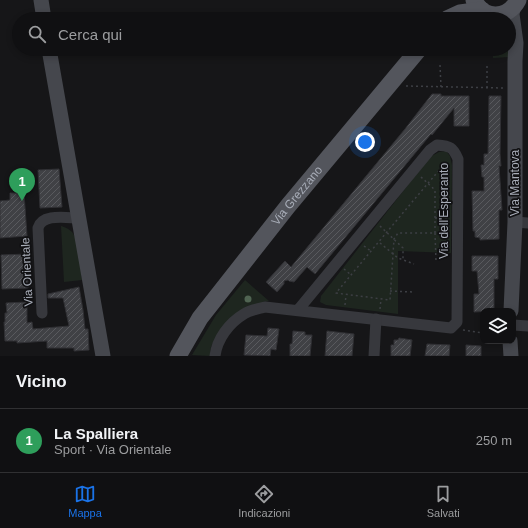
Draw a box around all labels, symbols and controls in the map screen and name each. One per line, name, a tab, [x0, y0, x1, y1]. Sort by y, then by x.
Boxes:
search box	[12, 12, 516, 56]
icon: search	[26, 23, 48, 45]
text: Cerca qui	[58, 26, 122, 43]
your location	[355, 132, 375, 152]
street label: Via Mantova	[508, 149, 522, 216]
street label: Via Grezzano	[269, 163, 326, 228]
street label: Via dell'Esperanto	[437, 163, 451, 259]
pin: 1	[9, 168, 35, 201]
street label: Via Orientale	[18, 237, 36, 307]
map controls	[480, 308, 516, 344]
button: layers	[480, 308, 516, 344]
text: Vicino	[16, 372, 67, 391]
text: La Spalliera	[54, 425, 138, 442]
text: 1	[25, 433, 33, 448]
text: 250 m	[476, 433, 512, 448]
text: Sport · Via Orientale	[54, 442, 172, 457]
tab: Mappa	[68, 483, 102, 519]
tab: Indicazioni	[238, 483, 290, 519]
tab: Salvati	[427, 483, 460, 519]

